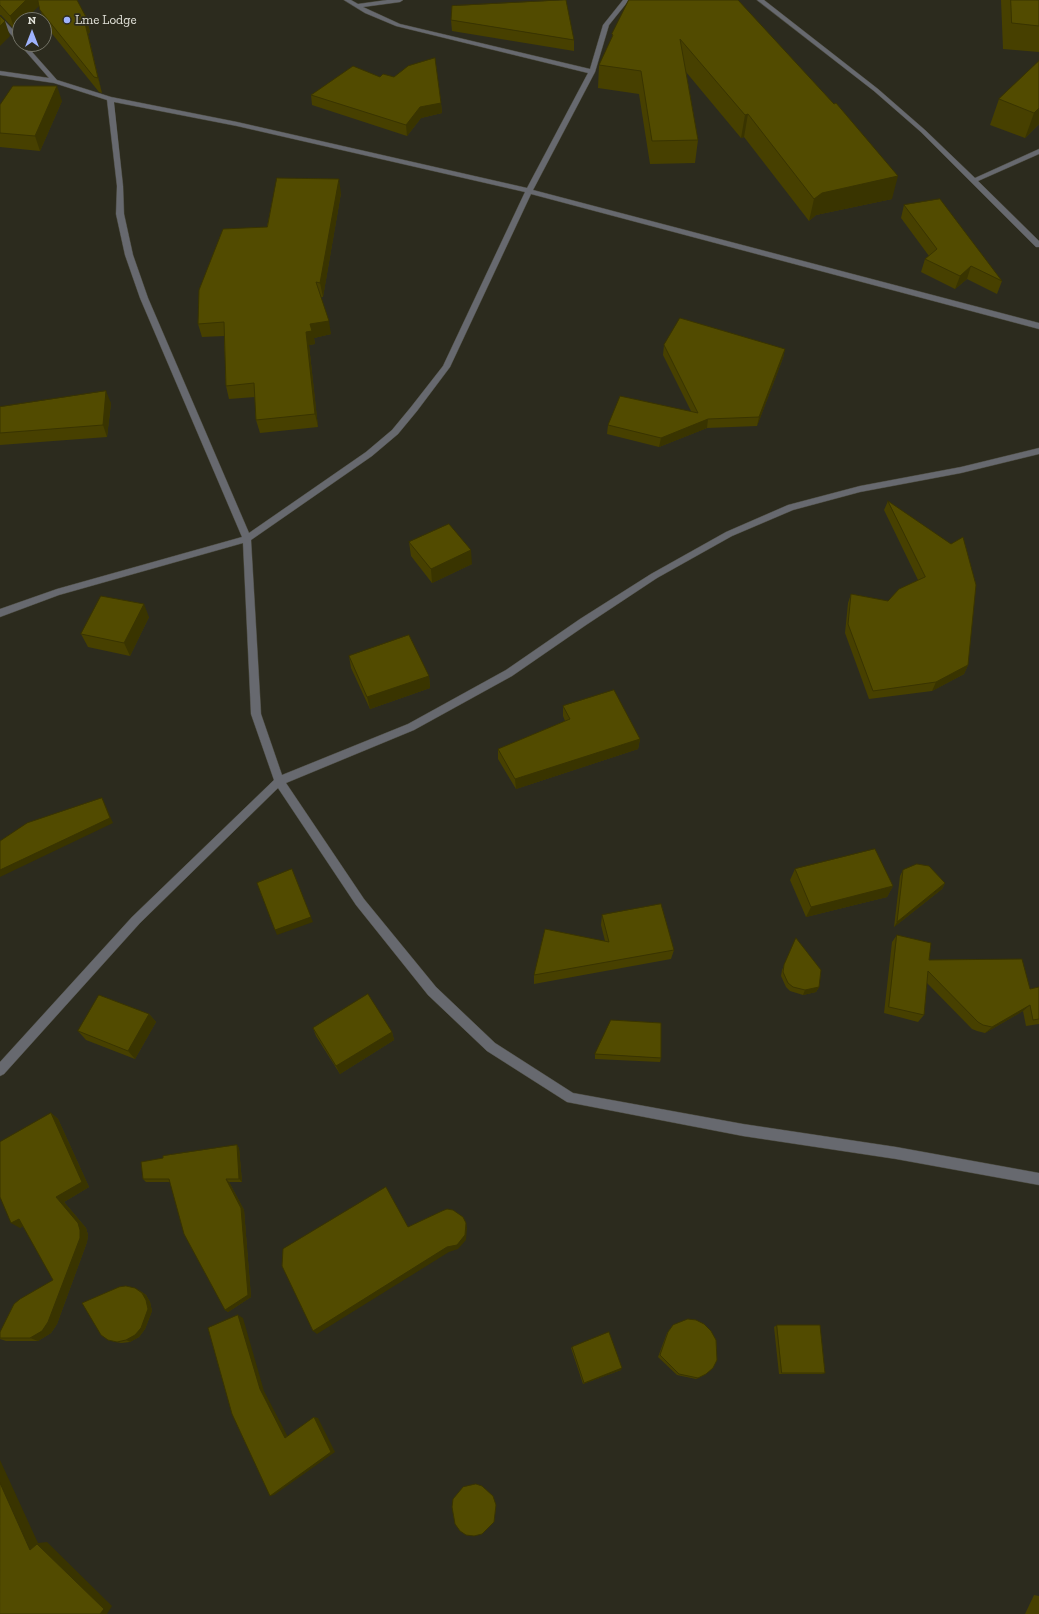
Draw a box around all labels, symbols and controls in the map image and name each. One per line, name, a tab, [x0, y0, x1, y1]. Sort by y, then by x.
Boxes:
north arrow	[12, 12, 52, 52]
place label: Lme Lodge	[75, 12, 136, 28]
text: N	[28, 14, 36, 27]
marker: Lme Lodge	[62, 15, 72, 25]

